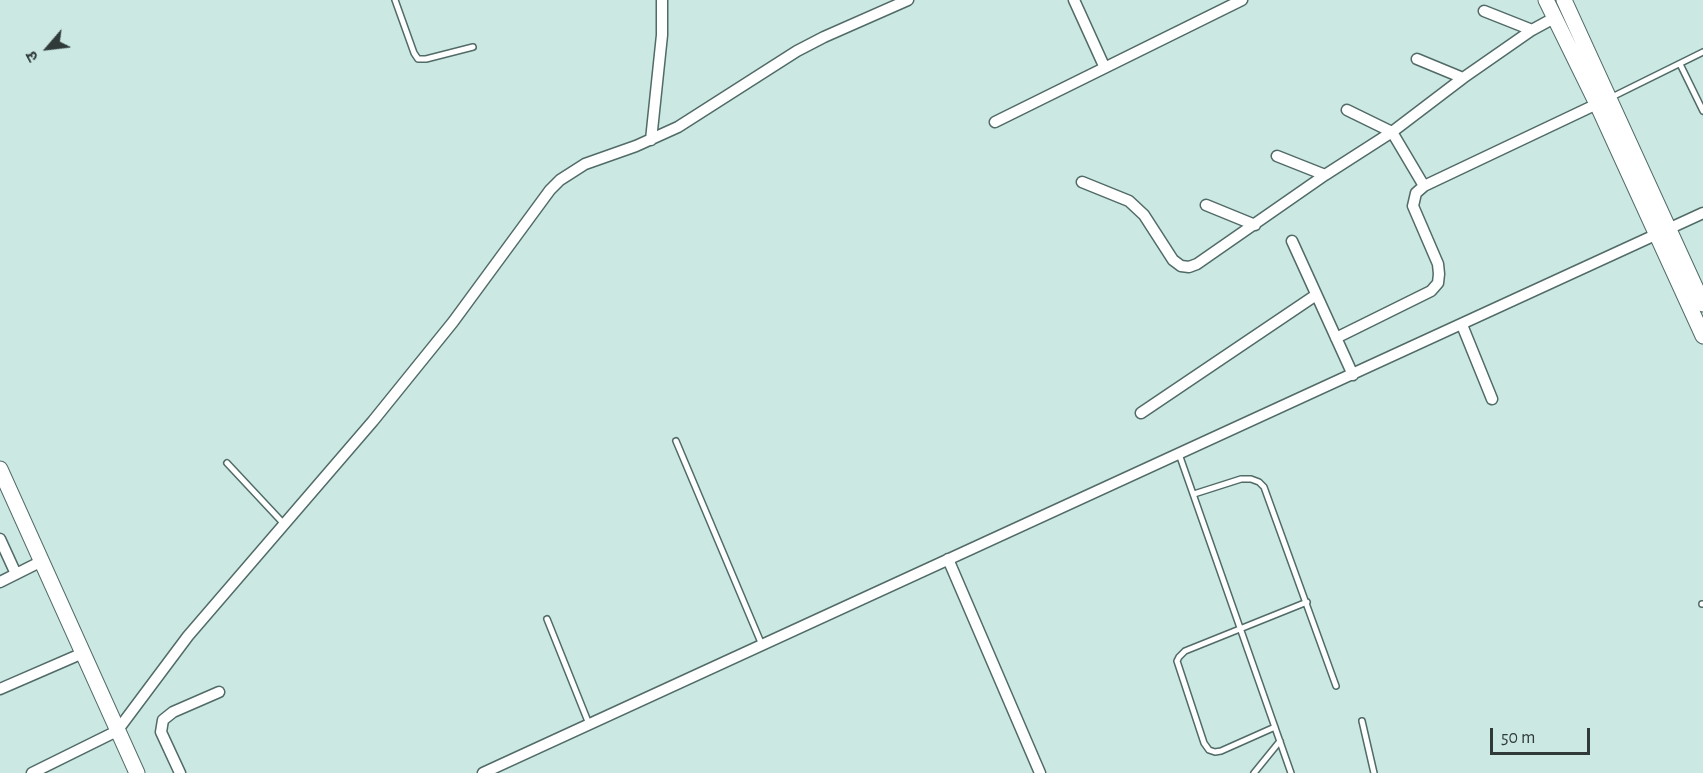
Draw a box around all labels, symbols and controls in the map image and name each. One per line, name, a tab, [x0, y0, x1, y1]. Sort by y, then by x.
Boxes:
north arrow	[18, 18, 78, 78]
text: उ	[23, 49, 41, 64]
scale bar	[1493, 716, 1594, 754]
text: 50 m	[1501, 729, 1535, 747]

